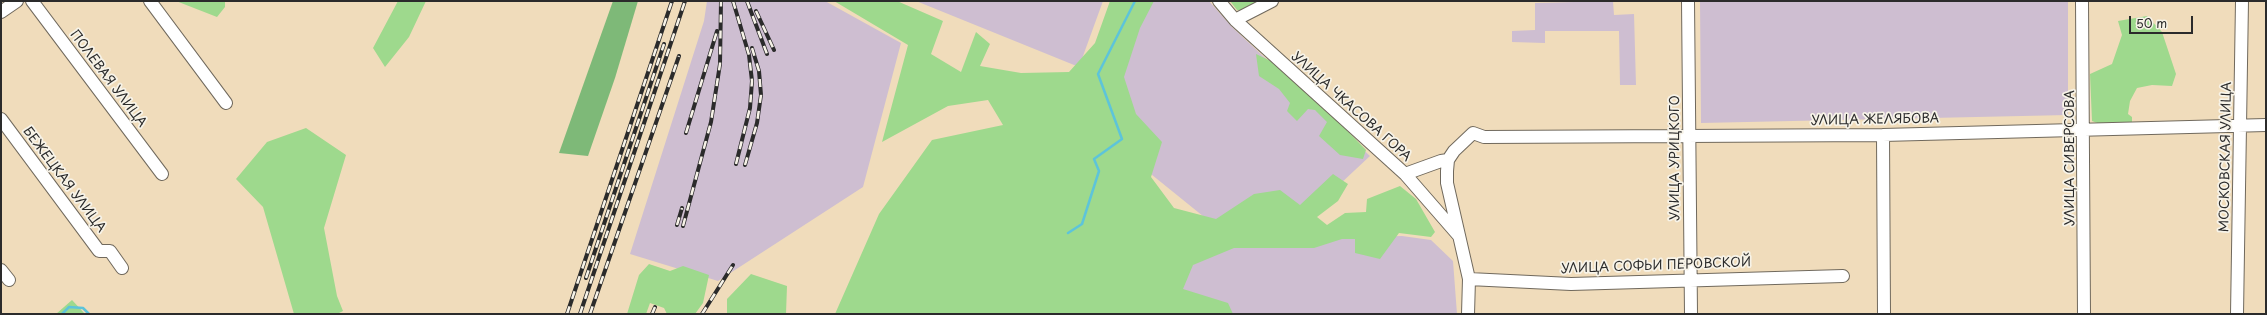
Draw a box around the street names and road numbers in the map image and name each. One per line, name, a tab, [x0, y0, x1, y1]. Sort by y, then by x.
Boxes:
street label: ПОЛЕВАЯ УЛИЦА	[66, 27, 150, 131]
street label: УЛИЦА ЧКАСОВА ГОРА	[1288, 49, 1414, 165]
street label: МОСКОВСКАЯ УЛИЦА	[2217, 82, 2235, 232]
street label: УЛИЦА СИВЕРСОВА	[2062, 90, 2078, 226]
street label: УЛИЦА УРИЦКОГО	[1667, 95, 1683, 221]
street label: УЛИЦА ЖЕЛЯБОВА	[1811, 111, 1939, 129]
street label: БЕЖЕЦКАЯ УЛИЦА	[19, 124, 109, 236]
street label: УЛИЦА СОФЬИ ПЕРОВСКОЙ	[1561, 255, 1751, 277]

